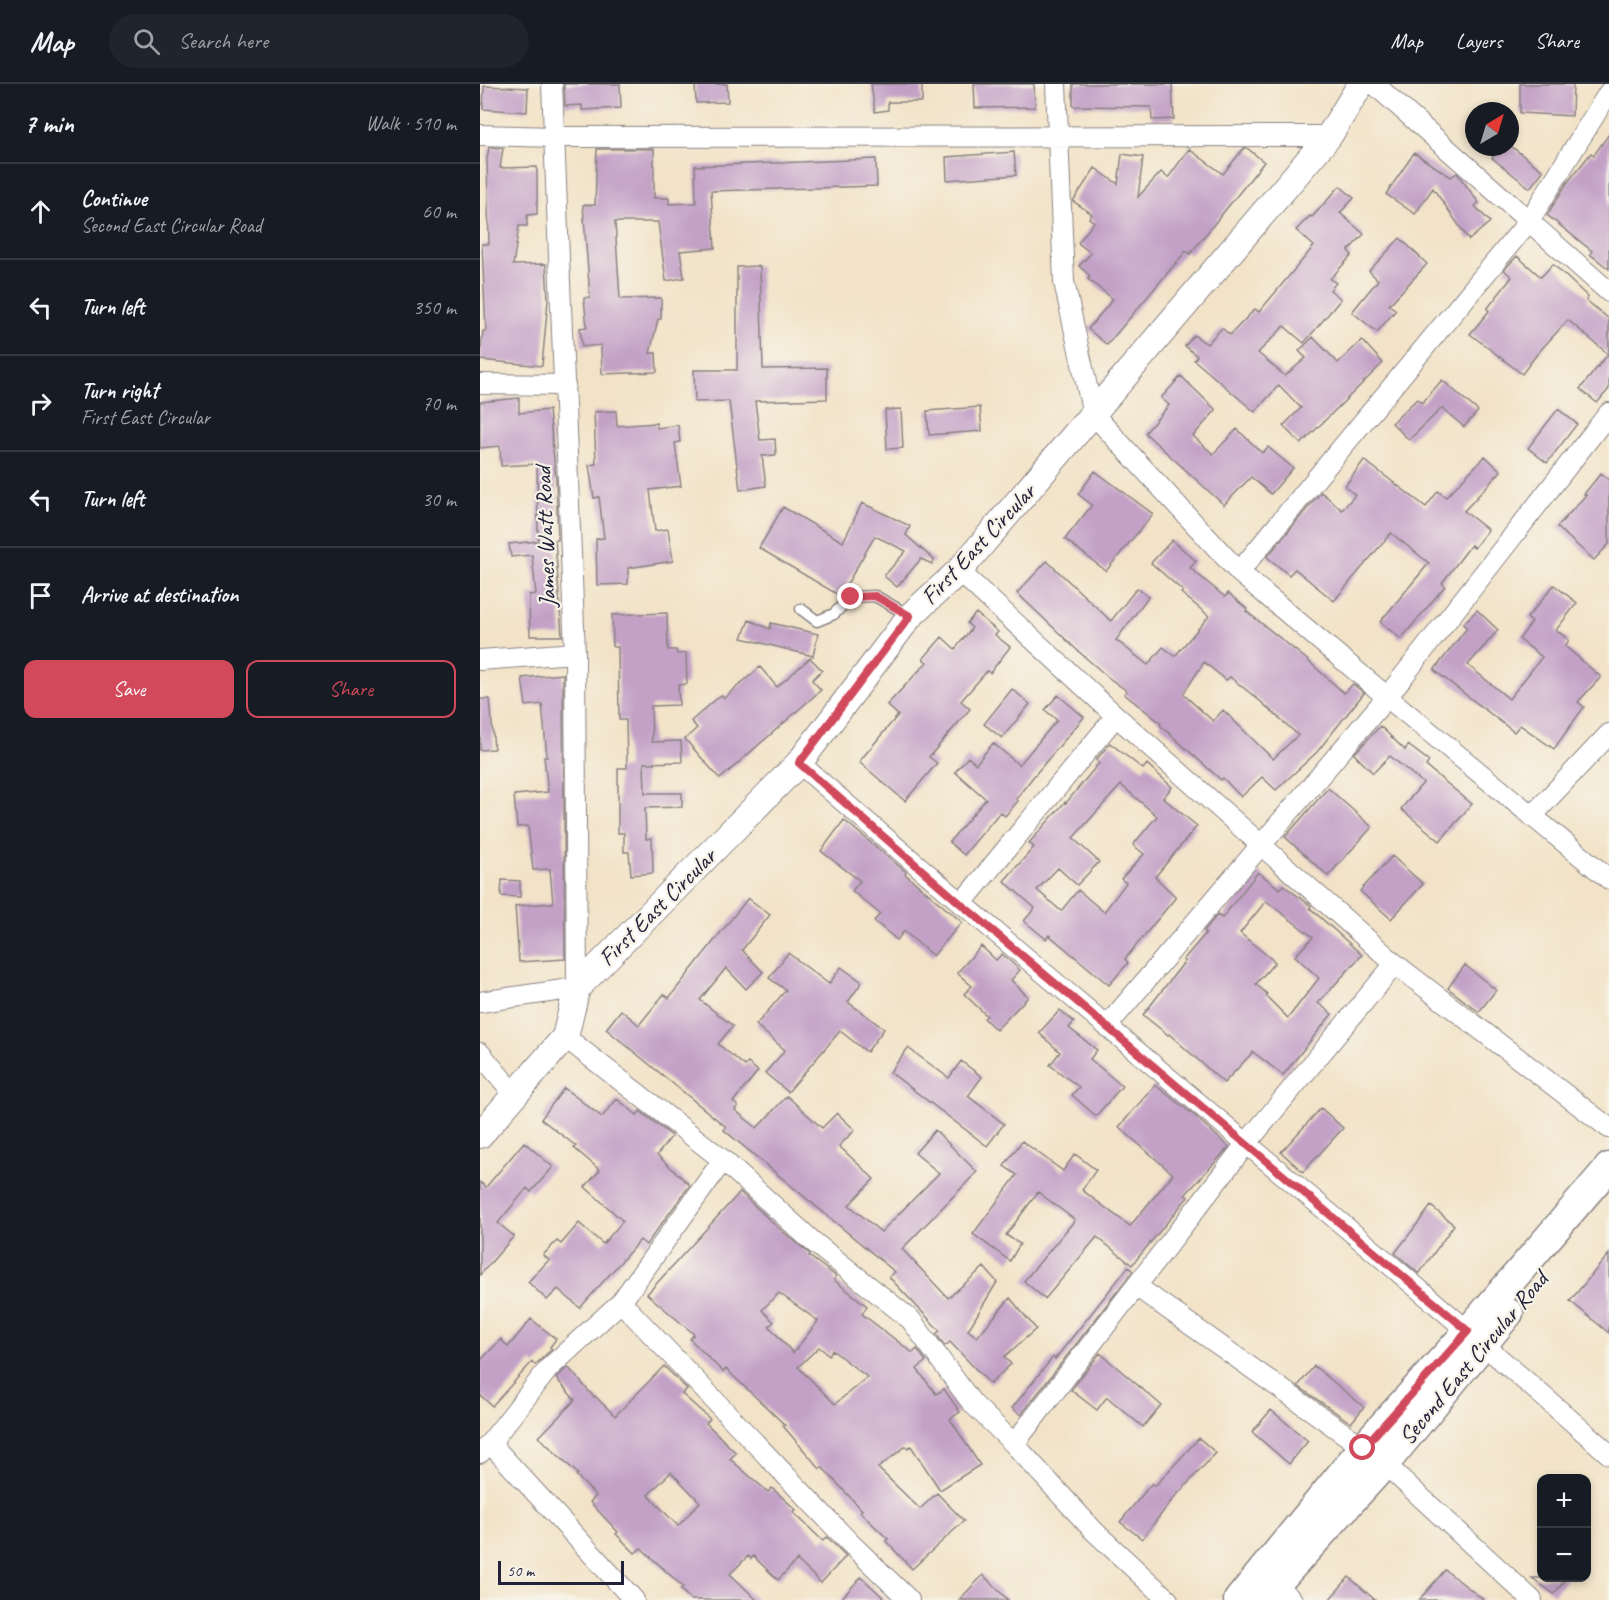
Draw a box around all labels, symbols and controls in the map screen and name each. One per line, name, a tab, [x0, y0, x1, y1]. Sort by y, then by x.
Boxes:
search box	[109, 14, 529, 68]
text: Map	[30, 24, 73, 59]
icon: search	[130, 25, 163, 58]
text: Search here	[178, 27, 268, 55]
text: Map	[1390, 28, 1423, 54]
text: Layers	[1456, 28, 1502, 54]
text: Share	[1535, 28, 1579, 54]
north arrow	[1465, 102, 1519, 156]
text: 7 min	[24, 107, 74, 140]
text: Walk · 510 m	[366, 111, 456, 136]
text: Continue	[81, 185, 147, 213]
icon: ahead	[24, 195, 57, 228]
text: 60 m	[422, 199, 456, 224]
text: Second East Circular Road	[81, 213, 262, 238]
icon: left	[24, 291, 57, 324]
text: Turn left	[81, 293, 145, 321]
text: 350 m	[413, 295, 456, 320]
text: Turn right	[81, 377, 158, 405]
icon: right	[24, 387, 57, 420]
text: 70 m	[422, 391, 456, 416]
text: First East Circular	[81, 405, 210, 430]
street label: James Watt Road	[527, 463, 562, 609]
street label: First East Circular	[914, 476, 1043, 611]
icon: left	[24, 483, 57, 516]
text: Turn left	[81, 485, 145, 513]
text: 30 m	[422, 487, 456, 512]
icon: arrive	[24, 579, 57, 612]
text: Arrive at destination	[81, 581, 238, 609]
route end	[837, 583, 863, 609]
button: Save	[24, 660, 234, 718]
button: Share	[246, 660, 456, 718]
street label: First East Circular	[592, 840, 724, 972]
street label: Second East Circular Road	[1392, 1263, 1556, 1451]
route start	[1349, 1434, 1375, 1460]
map controls	[1537, 1474, 1591, 1582]
button: +	[1537, 1474, 1591, 1528]
button: −	[1537, 1528, 1591, 1582]
scale bar	[498, 1558, 624, 1586]
text: 50 m	[507, 1561, 534, 1581]

